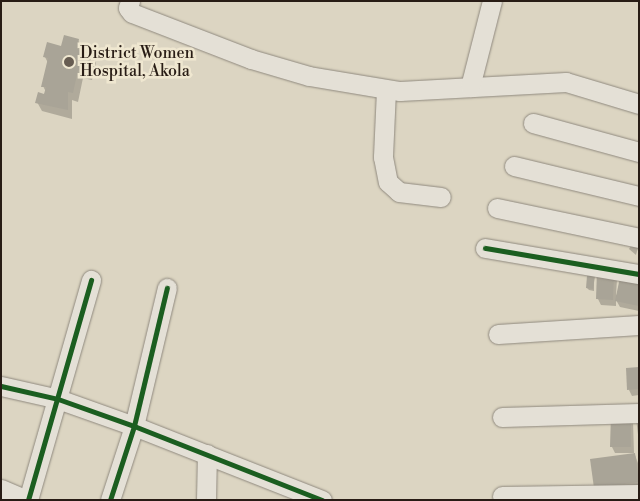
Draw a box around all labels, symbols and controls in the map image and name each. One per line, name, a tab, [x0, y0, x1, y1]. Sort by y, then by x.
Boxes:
place label: District Women Hospital, Akola	[80, 43, 194, 81]
marker: District Women Hospital, Akola	[62, 55, 76, 69]

